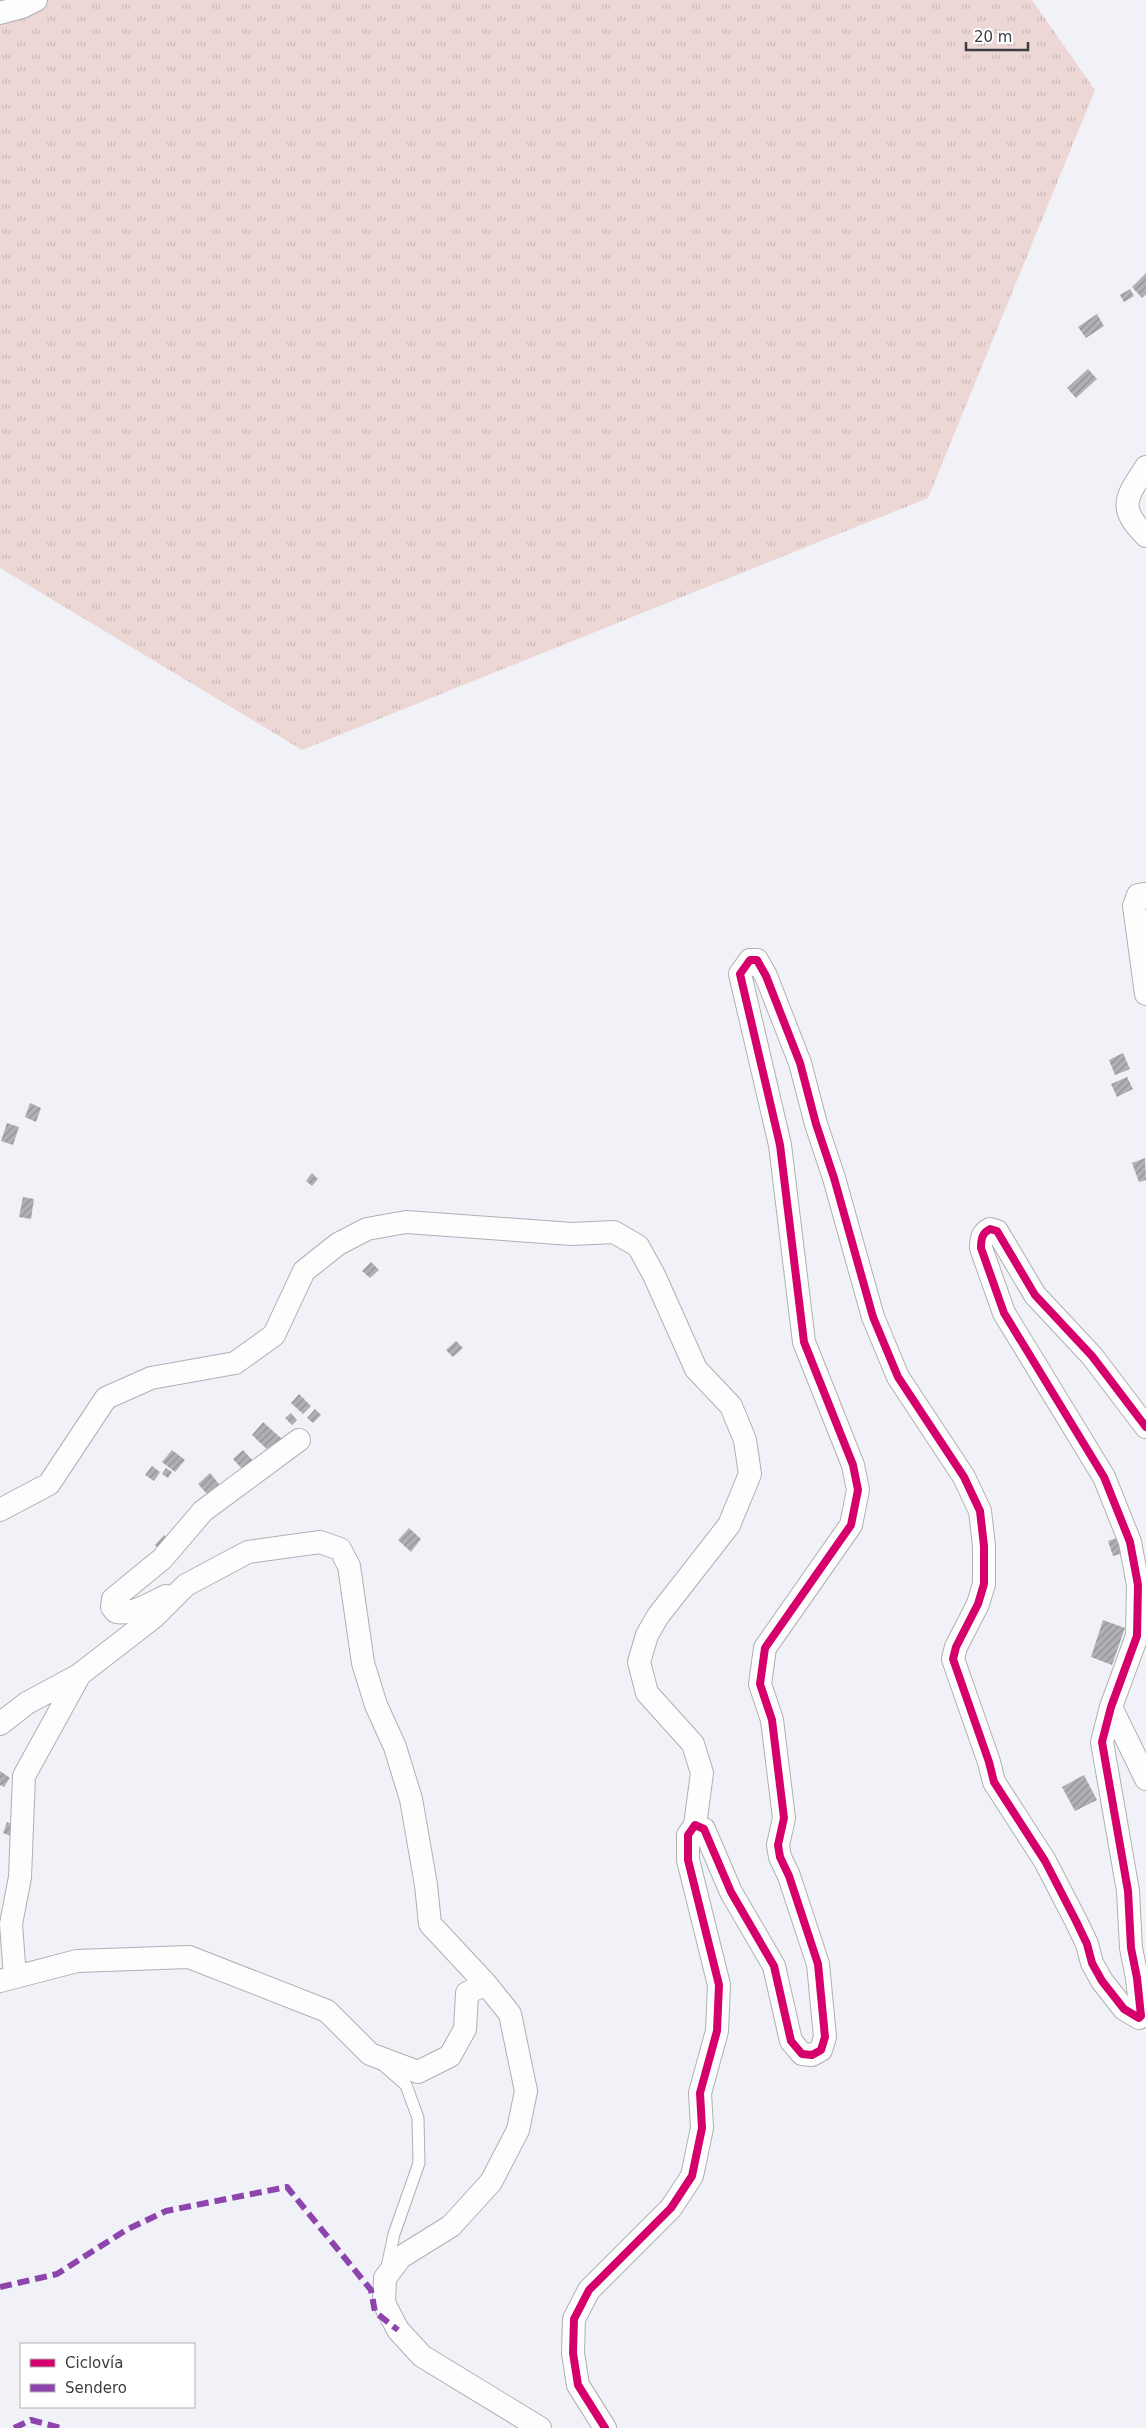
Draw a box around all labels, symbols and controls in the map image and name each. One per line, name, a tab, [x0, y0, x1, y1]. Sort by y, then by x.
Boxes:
scale bar	[966, 20, 1028, 52]
text: 20 m	[974, 28, 1012, 46]
legend	[20, 2343, 195, 2408]
text: Ciclovía	[65, 2354, 123, 2372]
text: Sendero	[65, 2379, 127, 2397]

